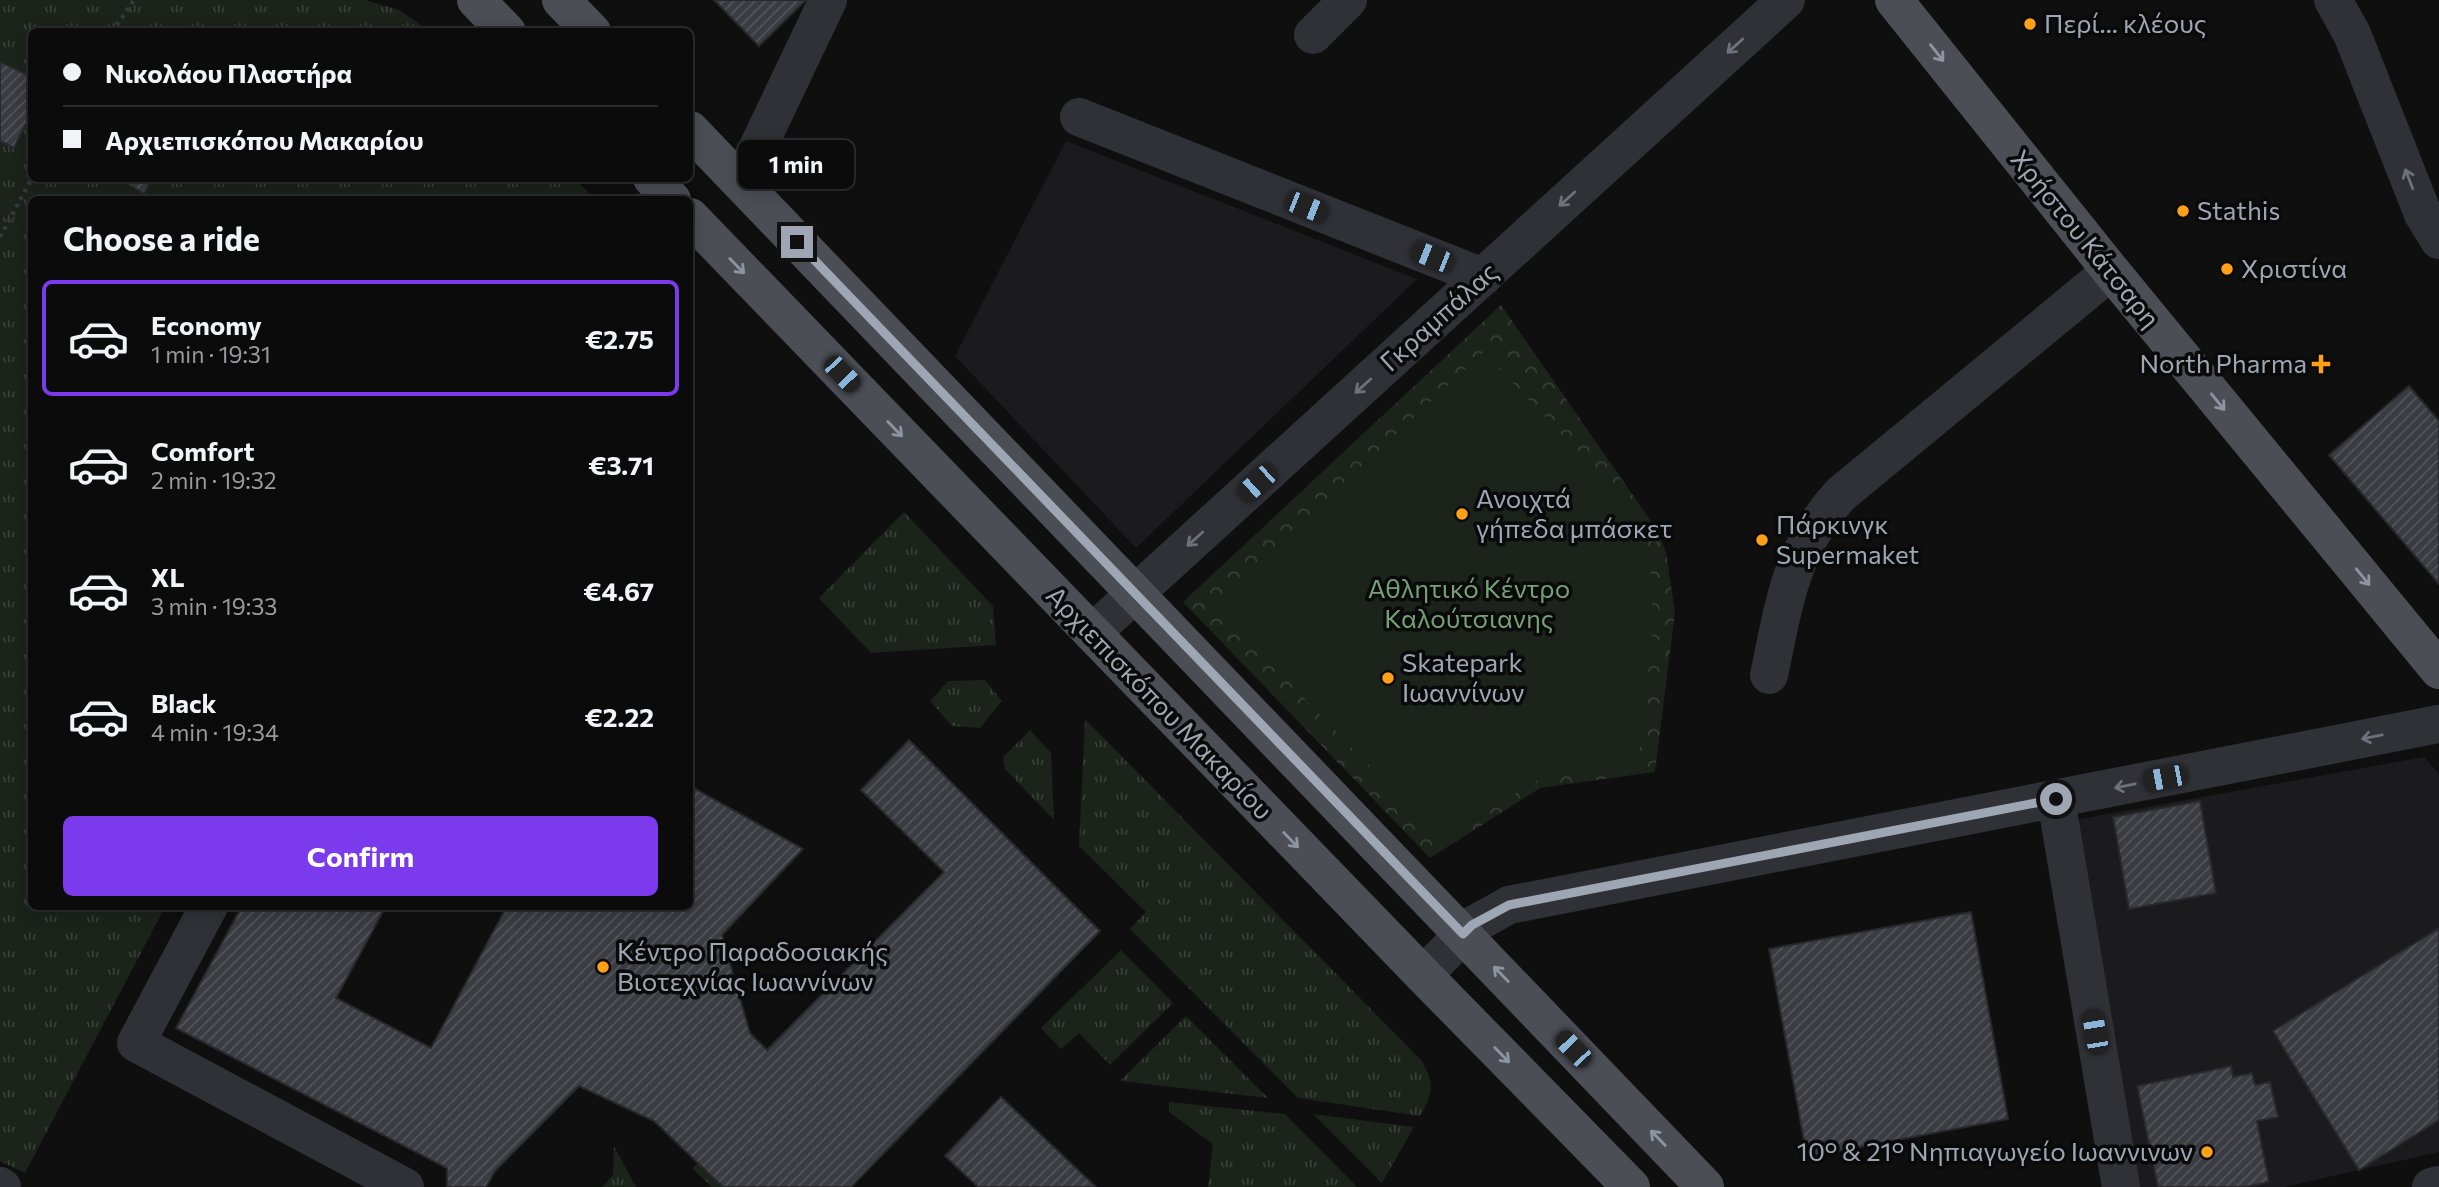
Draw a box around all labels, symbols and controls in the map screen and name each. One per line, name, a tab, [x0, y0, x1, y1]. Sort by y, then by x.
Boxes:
place label: Περί... κλέους	[2044, 7, 2207, 38]
marker: Περί... κλέους	[2022, 16, 2038, 32]
one-way arrow	[1726, 38, 1744, 54]
one-way arrow	[1929, 44, 1944, 62]
text: Νικολάου Πλαστήρα	[105, 57, 352, 88]
text: Αρχιεπισκόπου Μακαρίου	[105, 124, 424, 155]
callout: 1 min	[739, 140, 855, 190]
street label: Χρήστου Κάτσαρη	[2005, 143, 2167, 333]
text: 1 min	[769, 150, 823, 178]
one-way arrow	[2402, 169, 2415, 191]
car	[1283, 189, 1330, 225]
one-way arrow	[1559, 191, 1576, 208]
place label: Stathis	[2197, 194, 2280, 225]
marker: Stathis	[2175, 203, 2191, 219]
text: Choose a ride	[63, 218, 260, 258]
route end	[781, 226, 813, 258]
car	[1409, 239, 1456, 275]
place label: Χριστίνα	[2241, 252, 2347, 283]
street label: Γκραμπάλας	[1373, 255, 1503, 377]
one-way arrow	[729, 257, 746, 274]
marker: Χριστίνα	[2219, 261, 2235, 277]
icon: car	[67, 307, 130, 370]
text: Economy	[151, 309, 262, 340]
text: €2.75	[585, 323, 654, 354]
text: 1 min · 19:31	[151, 340, 271, 368]
place label: North Pharma	[2139, 347, 2307, 378]
car	[820, 352, 865, 396]
marker: North Pharma	[2313, 356, 2329, 372]
one-way arrow	[1354, 378, 1372, 394]
one-way arrow	[2210, 392, 2226, 410]
one-way arrow	[887, 421, 904, 438]
icon: car	[67, 433, 130, 496]
text: Comfort	[151, 435, 254, 466]
text: €3.71	[588, 449, 654, 480]
car	[1235, 461, 1280, 505]
text: 2 min · 19:32	[151, 466, 277, 494]
place label: Ανοιχτά γήπεδα μπάσκετ	[1476, 482, 1672, 543]
marker: Ανοιχτά γήπεδα μπάσκετ	[1454, 506, 1470, 522]
place label: Πάρκινγκ Supermaket	[1776, 508, 1919, 569]
one-way arrow	[1186, 531, 1204, 547]
marker: Πάρκινγκ Supermaket	[1754, 532, 1770, 548]
icon: car	[67, 559, 130, 622]
text: XL	[151, 561, 185, 592]
one-way arrow	[2355, 568, 2371, 586]
park label: Αθλητικό Κέντρο Καλούτσιανης	[1368, 572, 1570, 633]
text: €4.67	[583, 575, 654, 606]
street label: Αρχιεπισκόπου Μακαρίου	[1041, 579, 1280, 825]
text: 3 min · 19:33	[151, 592, 277, 620]
place label: Skatepark Ιωαννίνων	[1402, 646, 1524, 707]
marker: Skatepark Ιωαννίνων	[1380, 670, 1396, 686]
icon: car	[67, 685, 130, 748]
text: Black	[151, 687, 217, 718]
text: €2.22	[584, 701, 654, 732]
text: 4 min · 19:34	[151, 718, 279, 746]
one-way arrow	[2361, 731, 2384, 745]
car	[2143, 764, 2188, 792]
one-way arrow	[2114, 779, 2137, 793]
route start	[2040, 783, 2072, 815]
button: Confirm	[63, 816, 658, 896]
one-way arrow	[1283, 831, 1300, 848]
place label: Κέντρο Παραδοσιακής Βιοτεχνίας Ιωαννίνων	[617, 935, 888, 996]
marker: Κέντρο Παραδοσιακής Βιοτεχνίας Ιωαννίνων	[595, 959, 611, 975]
one-way arrow	[1492, 965, 1509, 982]
car	[2082, 1009, 2109, 1055]
car	[1551, 1027, 1596, 1071]
one-way arrow	[1493, 1047, 1510, 1064]
one-way arrow	[1650, 1130, 1667, 1147]
place label: 10° & 21° Νηπιαγωγείο Ιωαννινων	[1797, 1135, 2193, 1166]
marker: 10° & 21° Νηπιαγωγείο Ιωαννινων	[2199, 1144, 2215, 1160]

